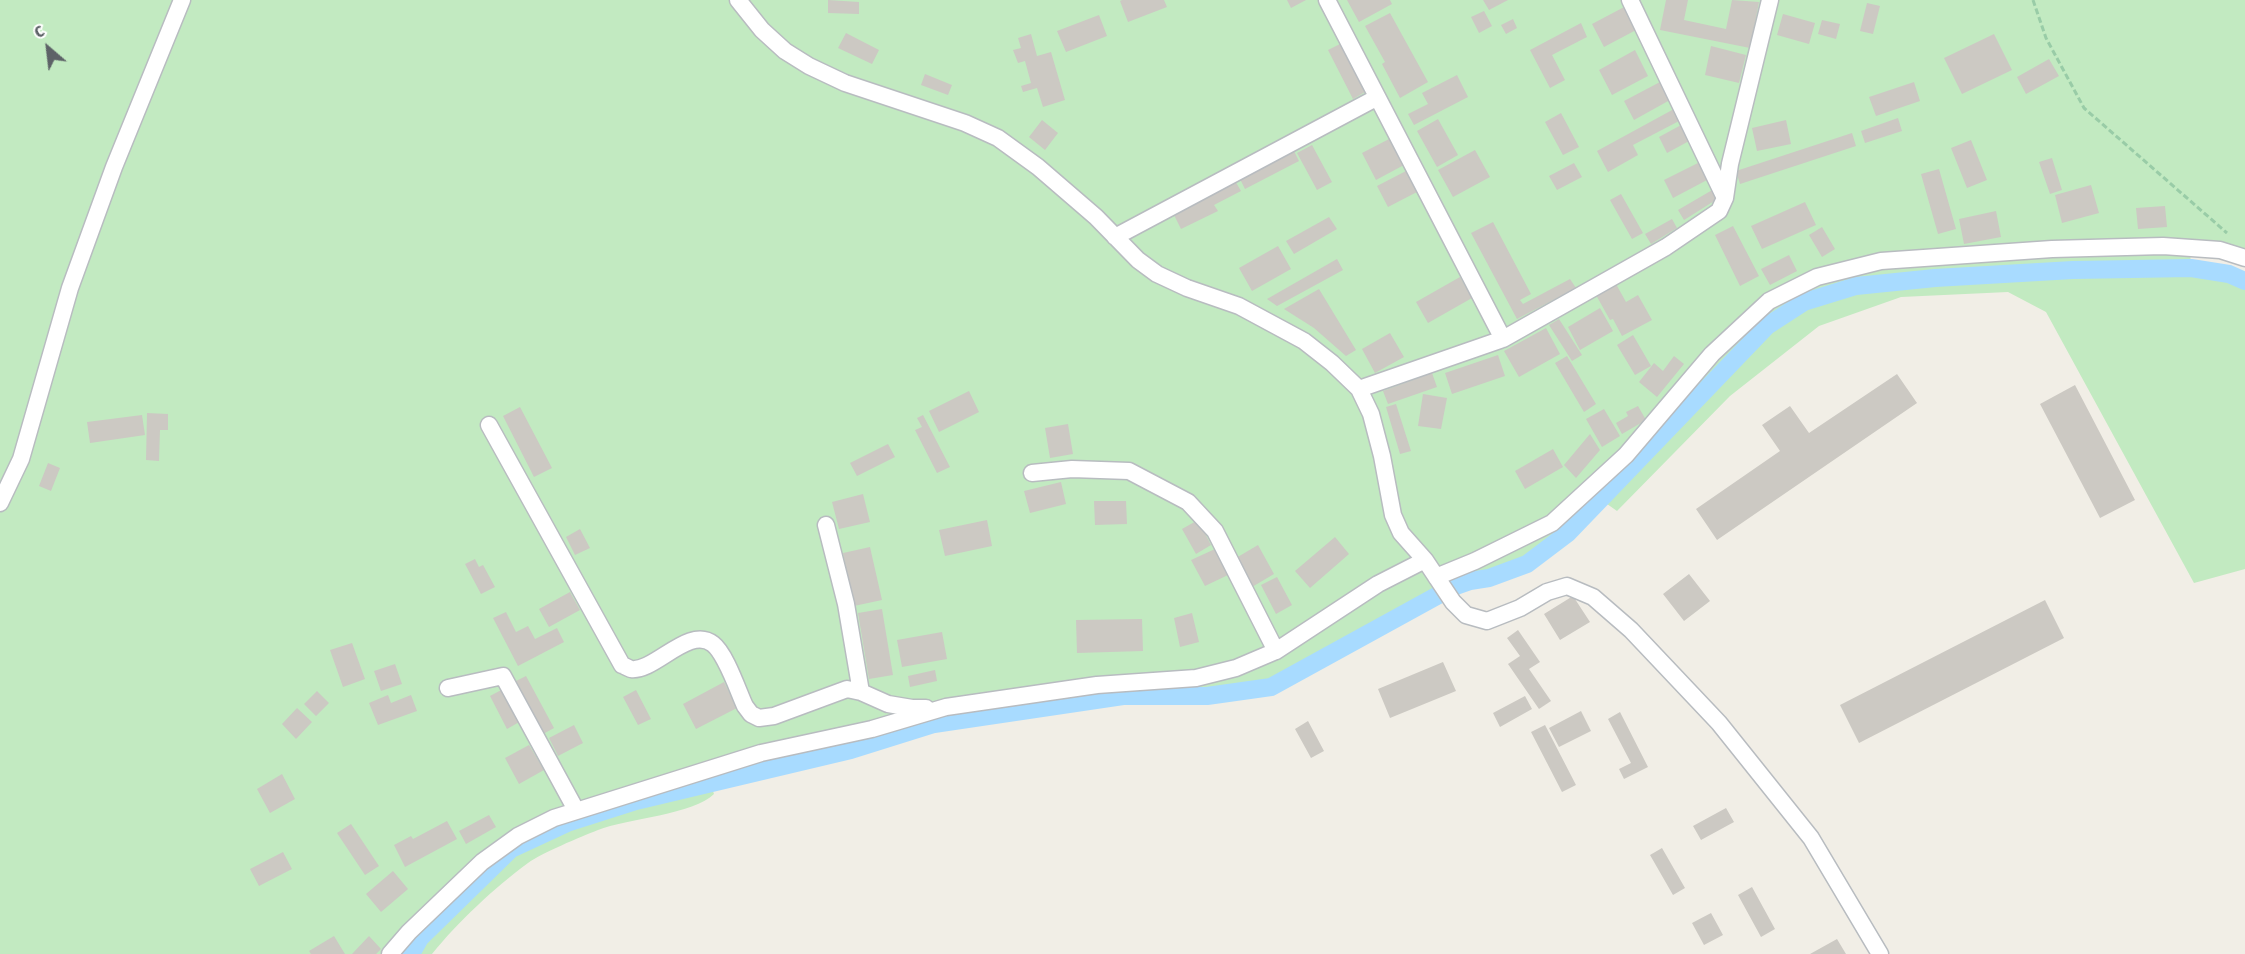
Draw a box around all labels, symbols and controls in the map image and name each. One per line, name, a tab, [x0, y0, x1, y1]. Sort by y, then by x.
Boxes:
north arrow	[18, 18, 78, 78]
text: С	[31, 21, 47, 42]

